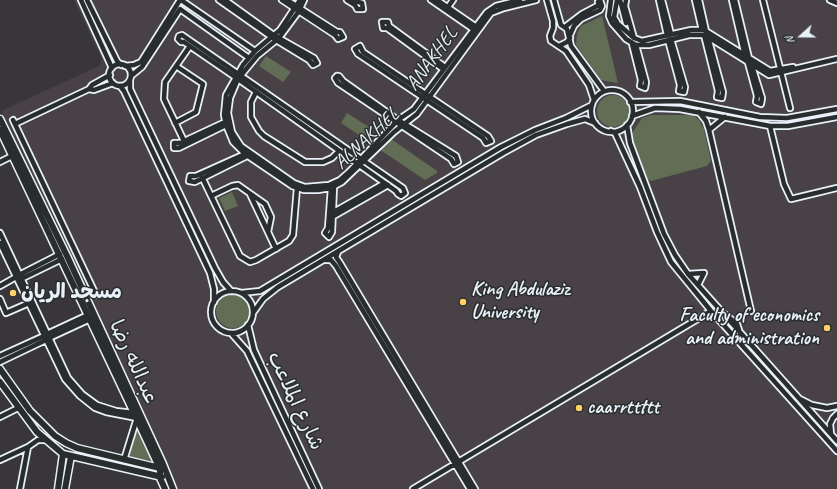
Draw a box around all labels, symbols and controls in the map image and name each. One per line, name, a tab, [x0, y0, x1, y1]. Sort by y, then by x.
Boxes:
north arrow	[781, 16, 821, 56]
street label: ANAKHEL	[401, 23, 463, 95]
text: N	[782, 35, 798, 46]
street label: ALNAKHEL	[330, 103, 404, 175]
place label: King Abdulaziz University	[471, 278, 569, 325]
place label: مسجد الريان	[21, 281, 122, 305]
marker: مسجد الريان	[8, 288, 18, 298]
marker: King Abdulaziz University	[458, 297, 468, 307]
place label: Faculty of economics and administration	[680, 304, 819, 351]
street label: عبدالله رضا	[103, 316, 163, 408]
marker: Faculty of economics and administration	[822, 323, 832, 333]
street label: شارع الملاعب	[262, 348, 328, 454]
place label: caarrttttt	[587, 396, 659, 420]
marker: caarrttttt	[574, 403, 584, 413]

